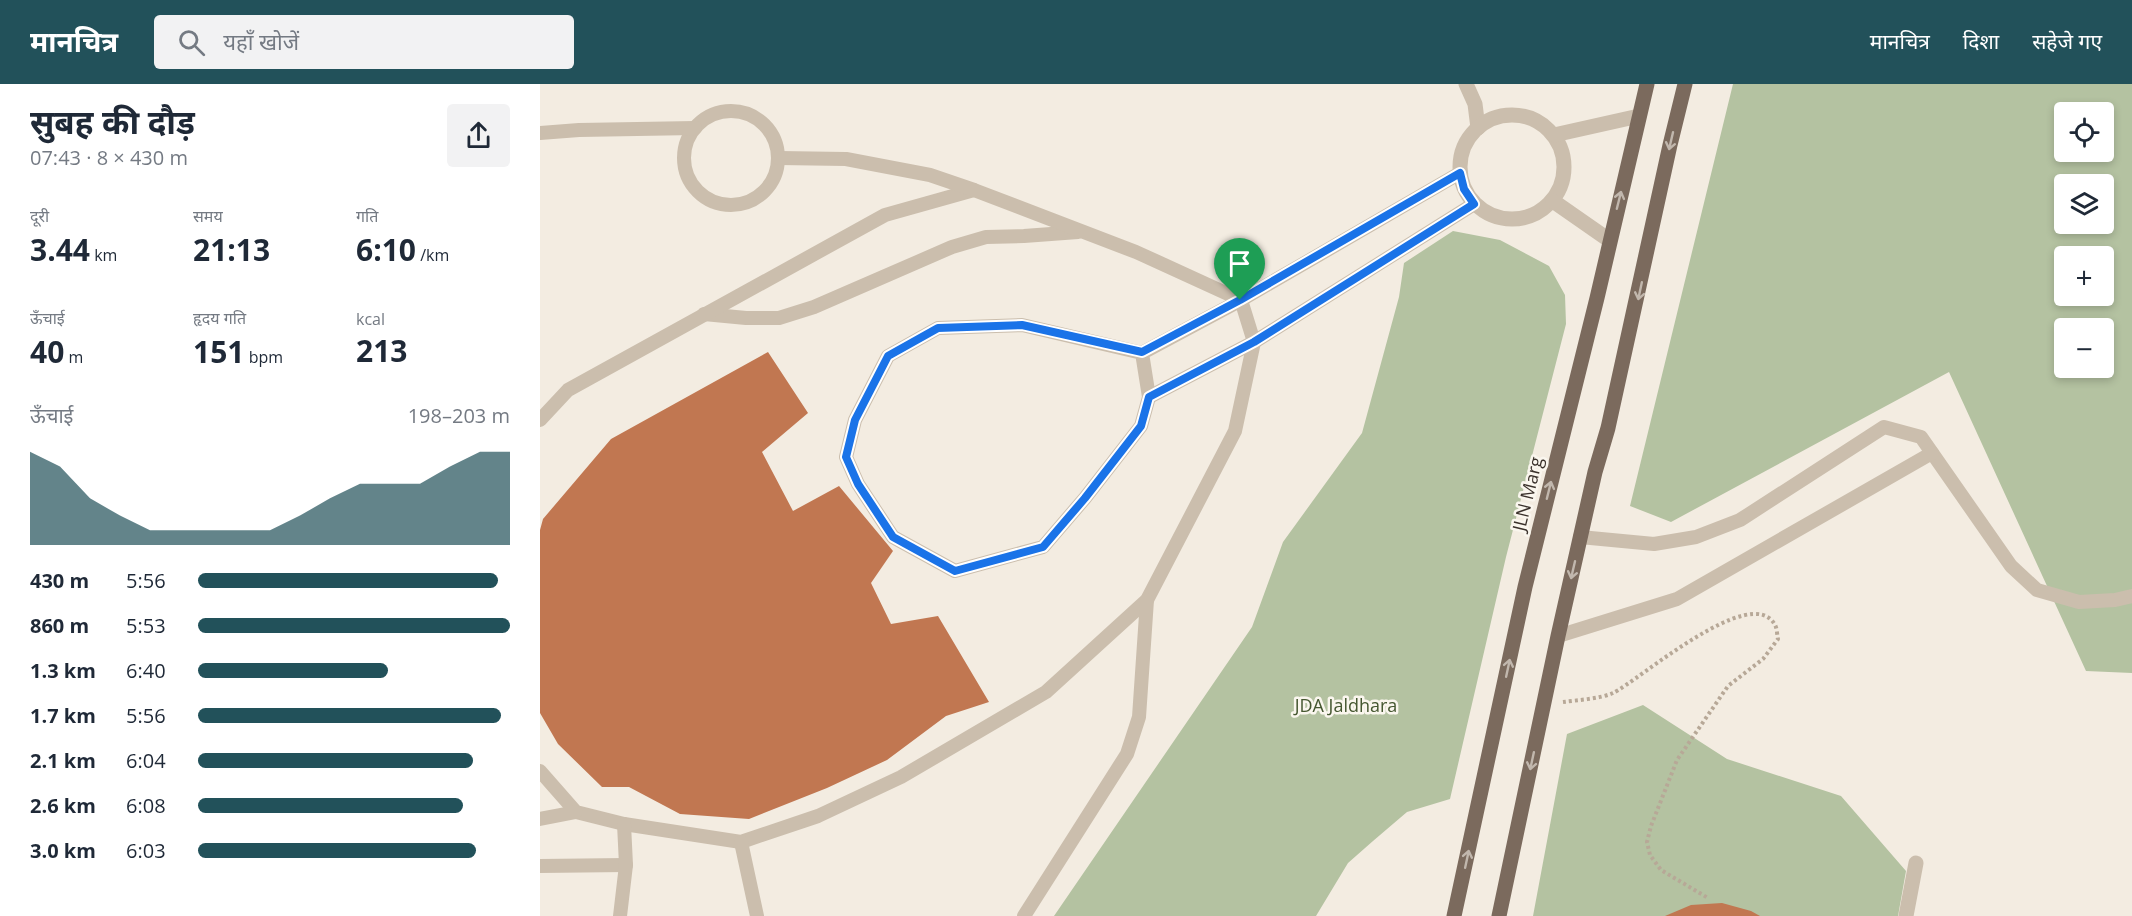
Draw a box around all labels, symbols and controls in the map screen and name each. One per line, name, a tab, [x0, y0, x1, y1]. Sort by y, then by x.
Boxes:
search box	[154, 15, 574, 69]
text: मानचित्र	[30, 22, 118, 60]
icon: search	[175, 26, 208, 59]
text: यहाँ खोजें	[223, 26, 299, 56]
text: मानचित्र	[1870, 27, 1930, 55]
text: दिशा	[1963, 27, 1999, 55]
text: सहेजे गए	[2032, 27, 2102, 55]
text: सुबह की दौड़	[30, 99, 195, 144]
map controls	[2054, 102, 2114, 378]
button: locate	[2054, 102, 2114, 162]
button: share	[447, 104, 510, 167]
one-way arrow	[1665, 131, 1677, 150]
text: 07:43 · 8 × 430 m	[30, 144, 188, 171]
button: layers	[2054, 174, 2114, 234]
one-way arrow	[1613, 191, 1625, 210]
text: दूरी	[30, 205, 49, 227]
text: समय	[193, 205, 223, 227]
text: गति	[356, 205, 378, 227]
text: 3.44	[30, 229, 90, 270]
text: 21:13	[193, 229, 270, 270]
text: 6:10	[356, 229, 416, 270]
pin	[1214, 238, 1265, 300]
text: km	[90, 244, 117, 266]
text: /km	[416, 244, 449, 266]
button: +	[2054, 246, 2114, 306]
icon: arrive	[1223, 247, 1256, 280]
one-way arrow	[1633, 281, 1645, 300]
text: ऊँचाई	[30, 307, 65, 329]
text: हृदय गति	[193, 307, 246, 329]
text: kcal	[356, 308, 385, 330]
button: −	[2054, 318, 2114, 378]
text: 213	[356, 330, 407, 371]
text: 40	[30, 331, 64, 372]
text: 151	[193, 331, 244, 372]
text: m	[64, 346, 83, 368]
text: bpm	[244, 346, 283, 368]
text: ऊँचाई	[30, 402, 73, 429]
text: 198–203 m	[408, 402, 510, 429]
street label: JLN Marg	[1506, 454, 1548, 535]
one-way arrow	[1544, 481, 1556, 500]
one-way arrow	[1566, 561, 1578, 580]
text: 430 m	[30, 567, 89, 594]
text: 5:56	[126, 567, 166, 594]
text: 860 m	[30, 612, 89, 639]
text: 5:53	[126, 612, 166, 639]
text: 1.3 km	[30, 657, 96, 684]
text: 6:40	[126, 657, 166, 684]
one-way arrow	[1502, 659, 1514, 678]
park label: JDA Jaldhara	[1293, 693, 1397, 717]
text: 1.7 km	[30, 702, 96, 729]
text: 5:56	[126, 702, 166, 729]
text: 2.1 km	[30, 747, 96, 774]
text: 6:04	[126, 747, 166, 774]
one-way arrow	[1526, 751, 1538, 770]
text: 2.6 km	[30, 792, 96, 819]
text: 6:08	[126, 792, 166, 819]
text: 3.0 km	[30, 837, 96, 864]
text: 6:03	[126, 837, 166, 864]
one-way arrow	[1462, 850, 1473, 869]

